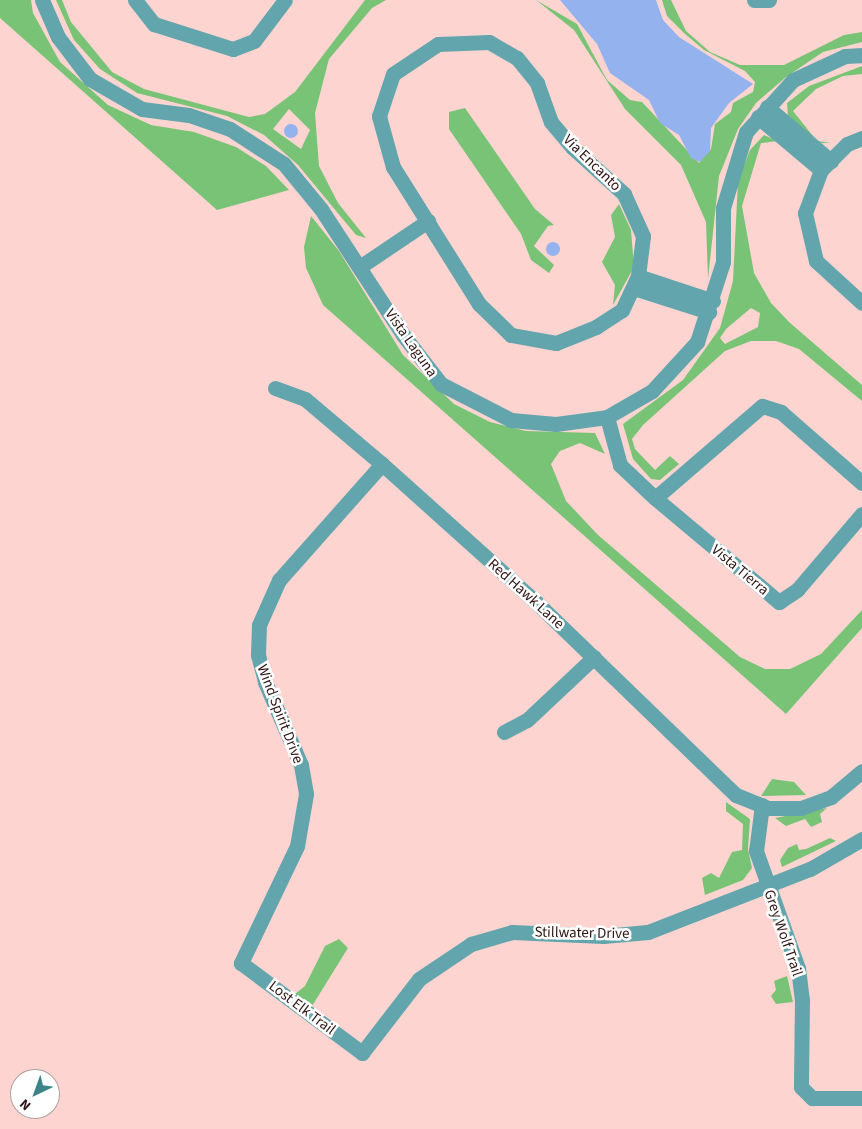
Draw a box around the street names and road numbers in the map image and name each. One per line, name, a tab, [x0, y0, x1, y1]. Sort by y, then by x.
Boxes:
street label: Via Encanto	[559, 131, 625, 195]
street label: Vista Laguna	[381, 305, 441, 381]
street label: Vista Tierra	[708, 541, 772, 599]
street label: Red Hawk Lane	[484, 555, 568, 633]
street label: Wind Spirit Drive	[253, 662, 307, 766]
street label: Grey Wolf Trail	[760, 887, 806, 979]
street label: Stillwater Drive	[534, 923, 630, 943]
street label: Lost Elk Trail	[265, 977, 339, 1039]

